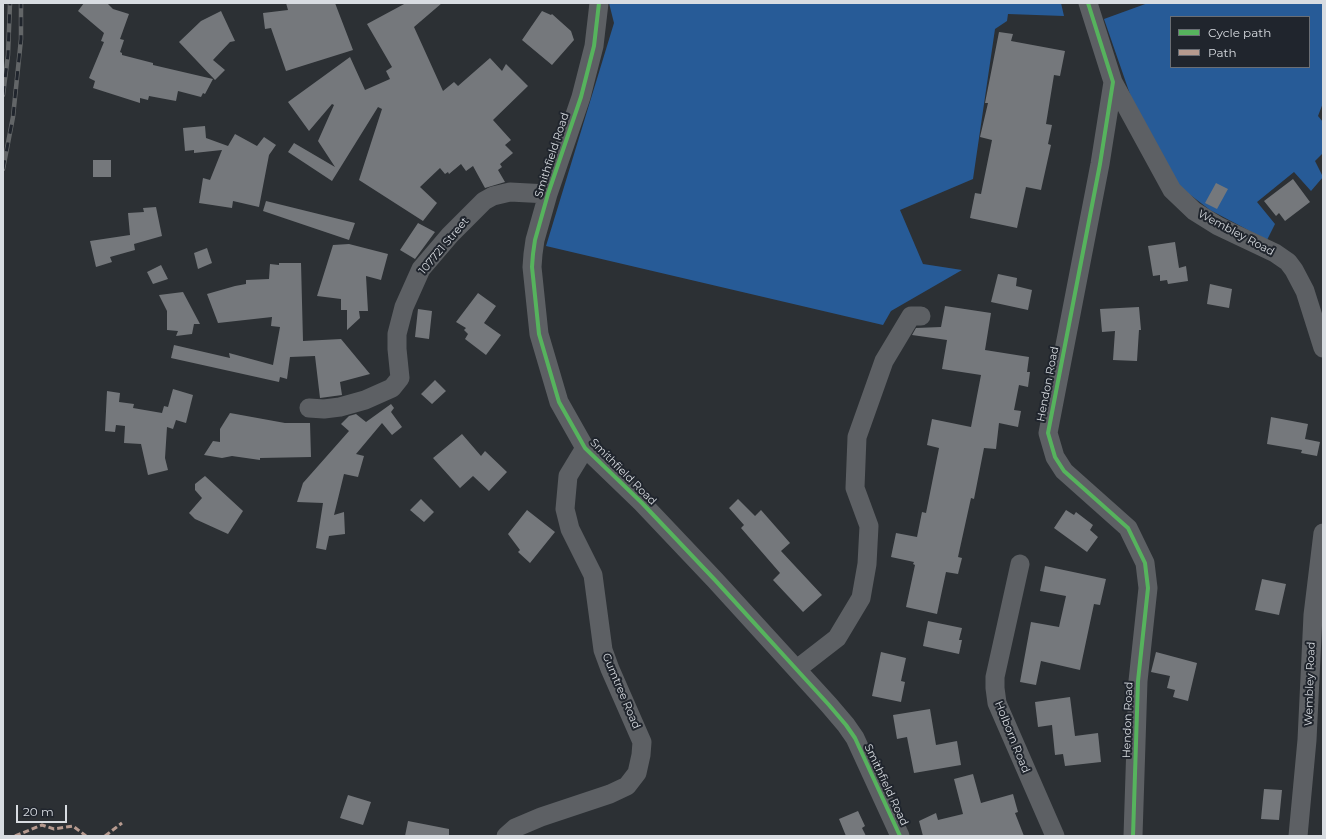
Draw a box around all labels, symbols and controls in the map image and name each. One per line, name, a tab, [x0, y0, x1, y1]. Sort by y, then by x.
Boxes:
legend	[1170, 16, 1310, 68]
text: Cycle path	[1208, 25, 1271, 40]
text: Path	[1208, 45, 1237, 60]
street label: Smithfield Road	[532, 111, 572, 199]
street label: Wembley Road	[1196, 207, 1276, 259]
street label: 107721 Street	[416, 215, 472, 277]
street label: Hendon Road	[1034, 345, 1062, 423]
street label: Smithfield Road	[587, 436, 659, 508]
street label: Wembley Road	[1302, 642, 1318, 726]
street label: Gumtree Road	[599, 651, 643, 731]
street label: Hendon Road	[1120, 682, 1136, 758]
street label: Holborn Road	[992, 699, 1032, 775]
street label: Smithfield Road	[861, 742, 911, 828]
scale bar	[18, 797, 69, 823]
text: 20 m	[23, 804, 54, 819]

